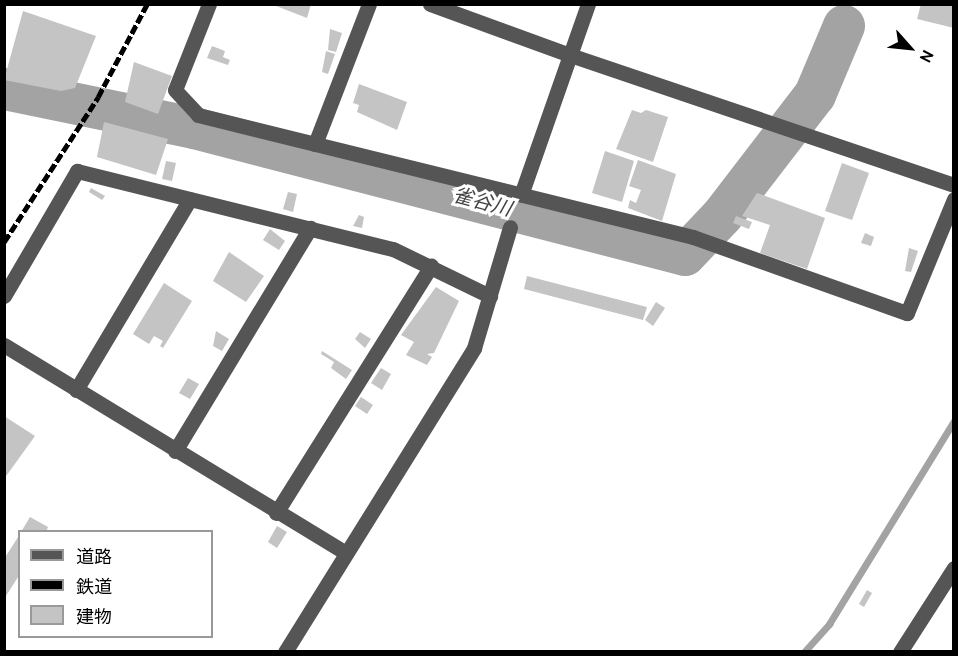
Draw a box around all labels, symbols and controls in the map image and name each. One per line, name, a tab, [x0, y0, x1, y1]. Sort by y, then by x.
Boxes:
north arrow	[880, 18, 940, 78]
text: N	[915, 47, 938, 66]
water label: 雀谷川	[450, 183, 514, 221]
legend	[18, 530, 213, 638]
text: 道路	[76, 546, 112, 568]
text: 鉄道	[76, 576, 112, 598]
text: 建物	[76, 606, 112, 628]

